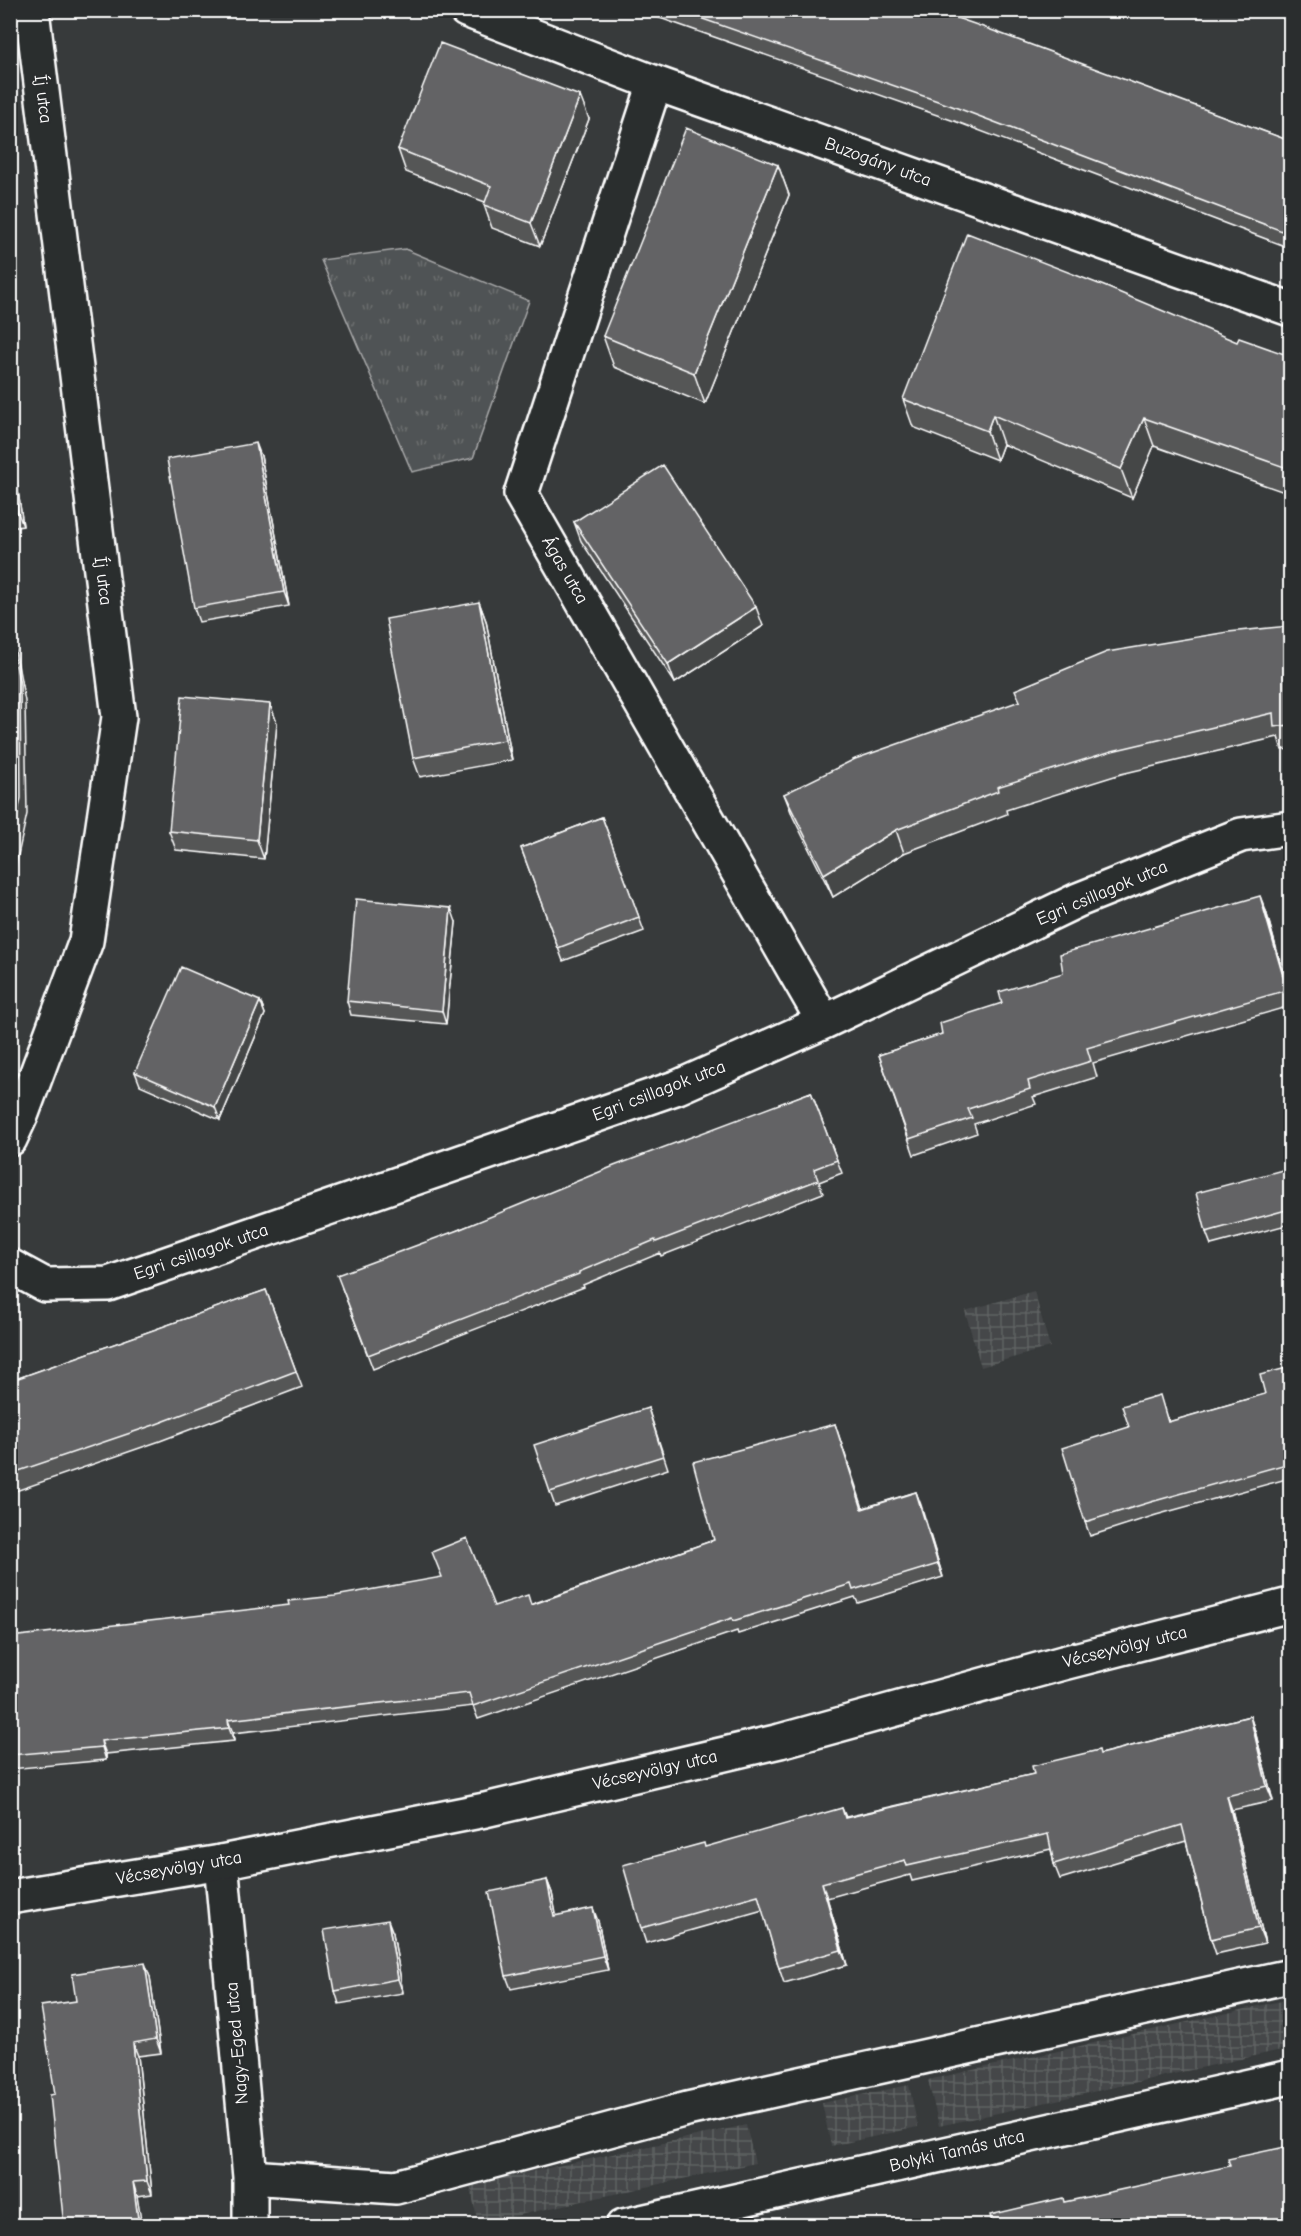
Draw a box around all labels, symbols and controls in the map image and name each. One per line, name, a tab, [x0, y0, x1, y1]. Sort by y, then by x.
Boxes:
street label: Íj utca	[30, 73, 57, 125]
street label: Buzogány utca	[822, 133, 934, 191]
street label: Ágas utca	[537, 532, 594, 608]
street label: Íj utca	[90, 555, 117, 607]
street label: Egri csillagok utca	[1033, 856, 1171, 930]
street label: Egri csillagok utca	[590, 1056, 728, 1126]
street label: Egri csillagok utca	[131, 1219, 271, 1285]
street label: Vécseyvölgy utca	[1061, 1621, 1189, 1673]
street label: Vécseyvölgy utca	[591, 1745, 719, 1795]
street label: Vécseyvölgy utca	[114, 1847, 244, 1889]
street label: Nagy-Eged utca	[221, 1981, 253, 2105]
street label: Bolyki Tamás utca	[887, 2125, 1027, 2177]

